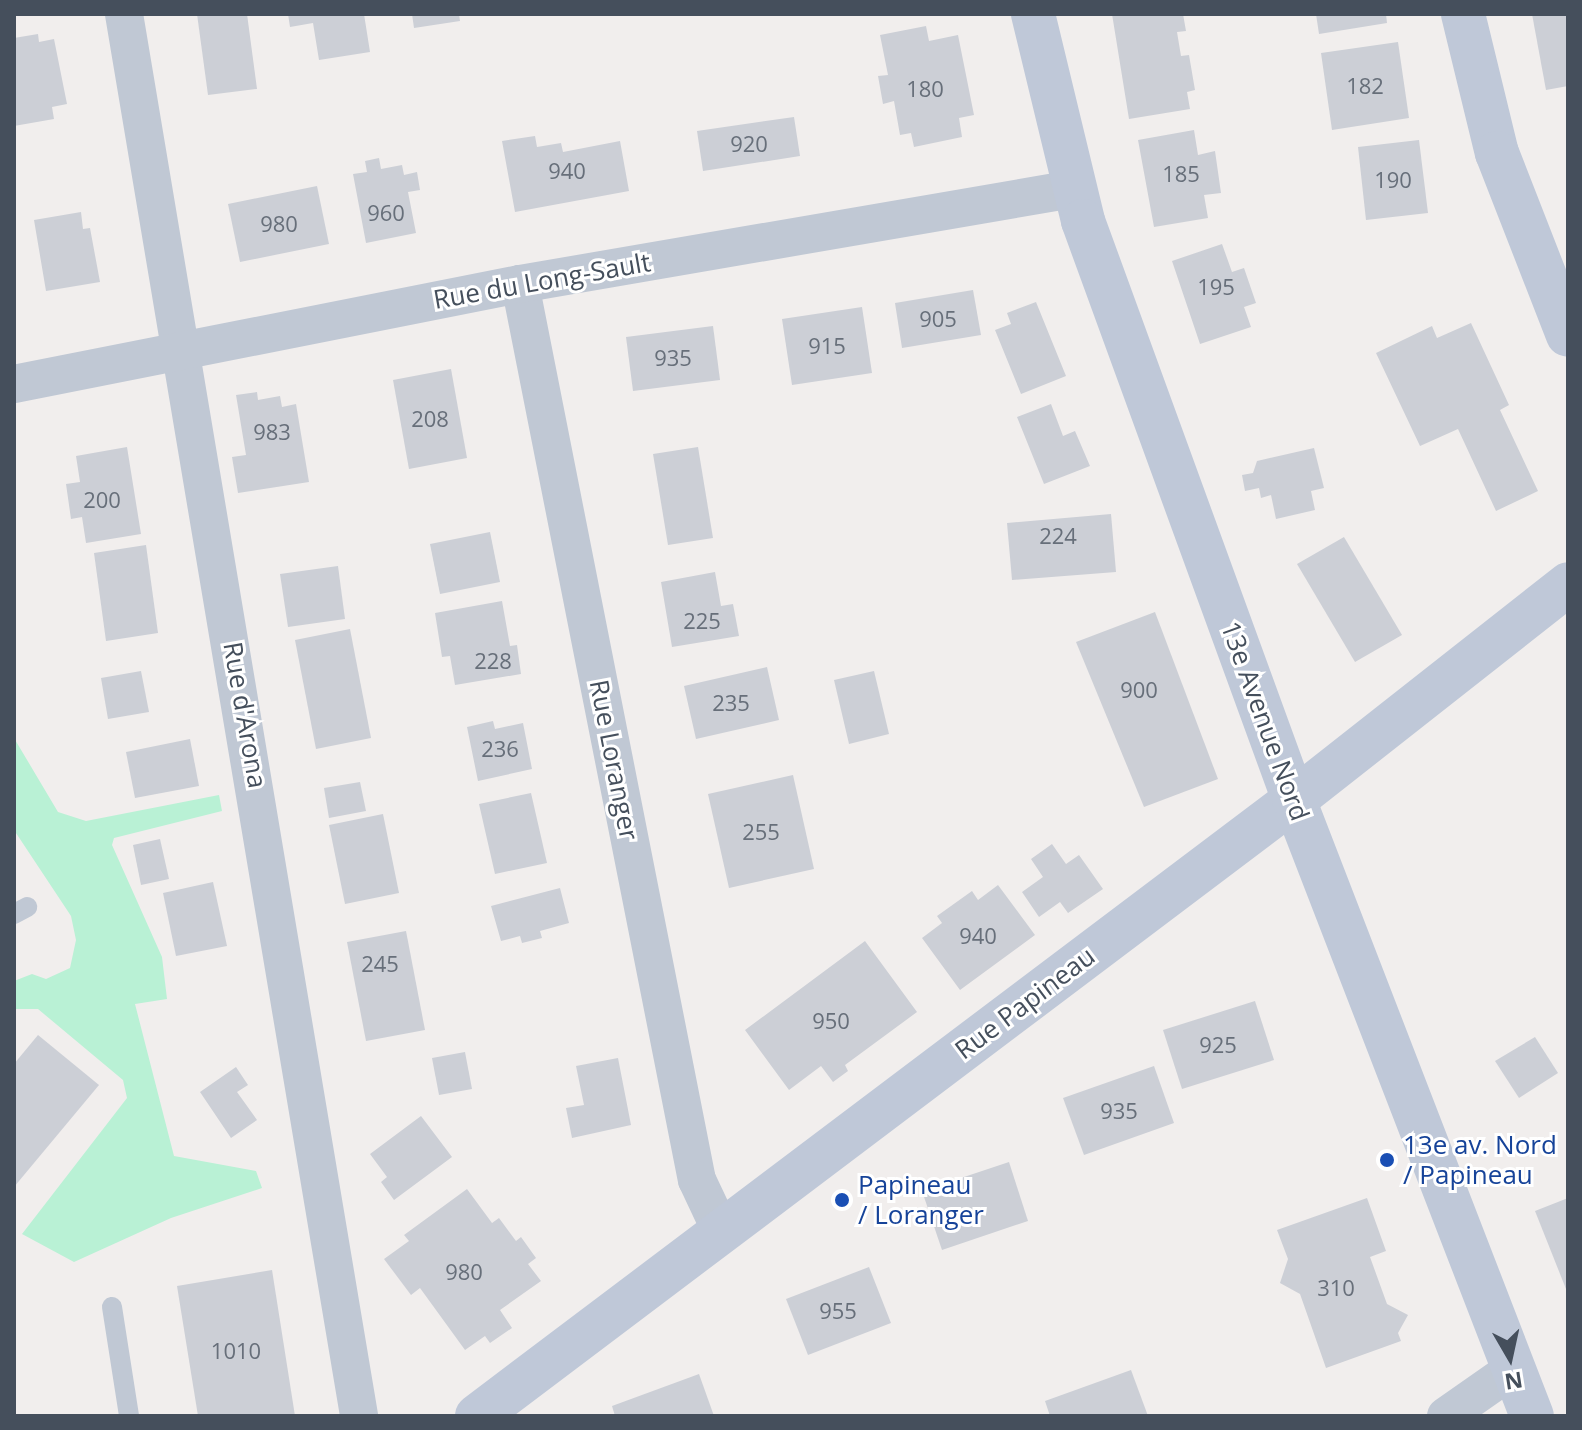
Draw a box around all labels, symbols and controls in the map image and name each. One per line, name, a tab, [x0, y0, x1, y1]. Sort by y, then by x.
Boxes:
house number: 182	[1346, 73, 1384, 99]
house number: 180	[906, 76, 944, 102]
house number: 920	[730, 131, 768, 157]
house number: 940	[548, 158, 586, 184]
house number: 185	[1162, 161, 1200, 187]
house number: 190	[1374, 167, 1412, 193]
house number: 960	[367, 200, 405, 226]
house number: 980	[260, 211, 298, 237]
street label: Rue du Long-Sault	[431, 247, 653, 315]
house number: 195	[1197, 274, 1235, 300]
house number: 905	[919, 306, 957, 332]
house number: 915	[808, 333, 846, 359]
house number: 935	[654, 345, 692, 371]
house number: 208	[411, 406, 449, 432]
house number: 983	[253, 419, 291, 445]
house number: 200	[83, 487, 121, 513]
house number: 224	[1039, 523, 1077, 549]
house number: 225	[683, 608, 721, 634]
street label: 13e Avenue Nord	[1214, 617, 1316, 825]
street label: Rue d'Arona	[217, 639, 273, 791]
house number: 228	[474, 648, 512, 674]
street label: Rue Loranger	[583, 677, 645, 843]
house number: 900	[1120, 677, 1158, 703]
house number: 235	[712, 690, 750, 716]
house number: 236	[481, 736, 519, 762]
house number: 255	[742, 819, 780, 845]
house number: 940	[959, 923, 997, 949]
street label: Rue Papineau	[949, 940, 1101, 1066]
house number: 245	[361, 951, 399, 977]
house number: 950	[812, 1008, 850, 1034]
house number: 925	[1199, 1032, 1237, 1058]
house number: 935	[1100, 1098, 1138, 1124]
place label: 13e av. Nord / Papineau	[1403, 1129, 1557, 1190]
marker: 13e av. Nord / Papineau	[1378, 1151, 1396, 1169]
place label: Papineau / Loranger	[858, 1169, 984, 1230]
marker: Papineau / Loranger	[833, 1191, 851, 1209]
house number: 980	[445, 1259, 483, 1285]
house number: 310	[1317, 1275, 1355, 1301]
house number: 955	[819, 1298, 857, 1324]
north arrow	[1470, 1318, 1550, 1398]
house number: 1010	[211, 1338, 261, 1364]
text: N	[1503, 1365, 1525, 1398]

